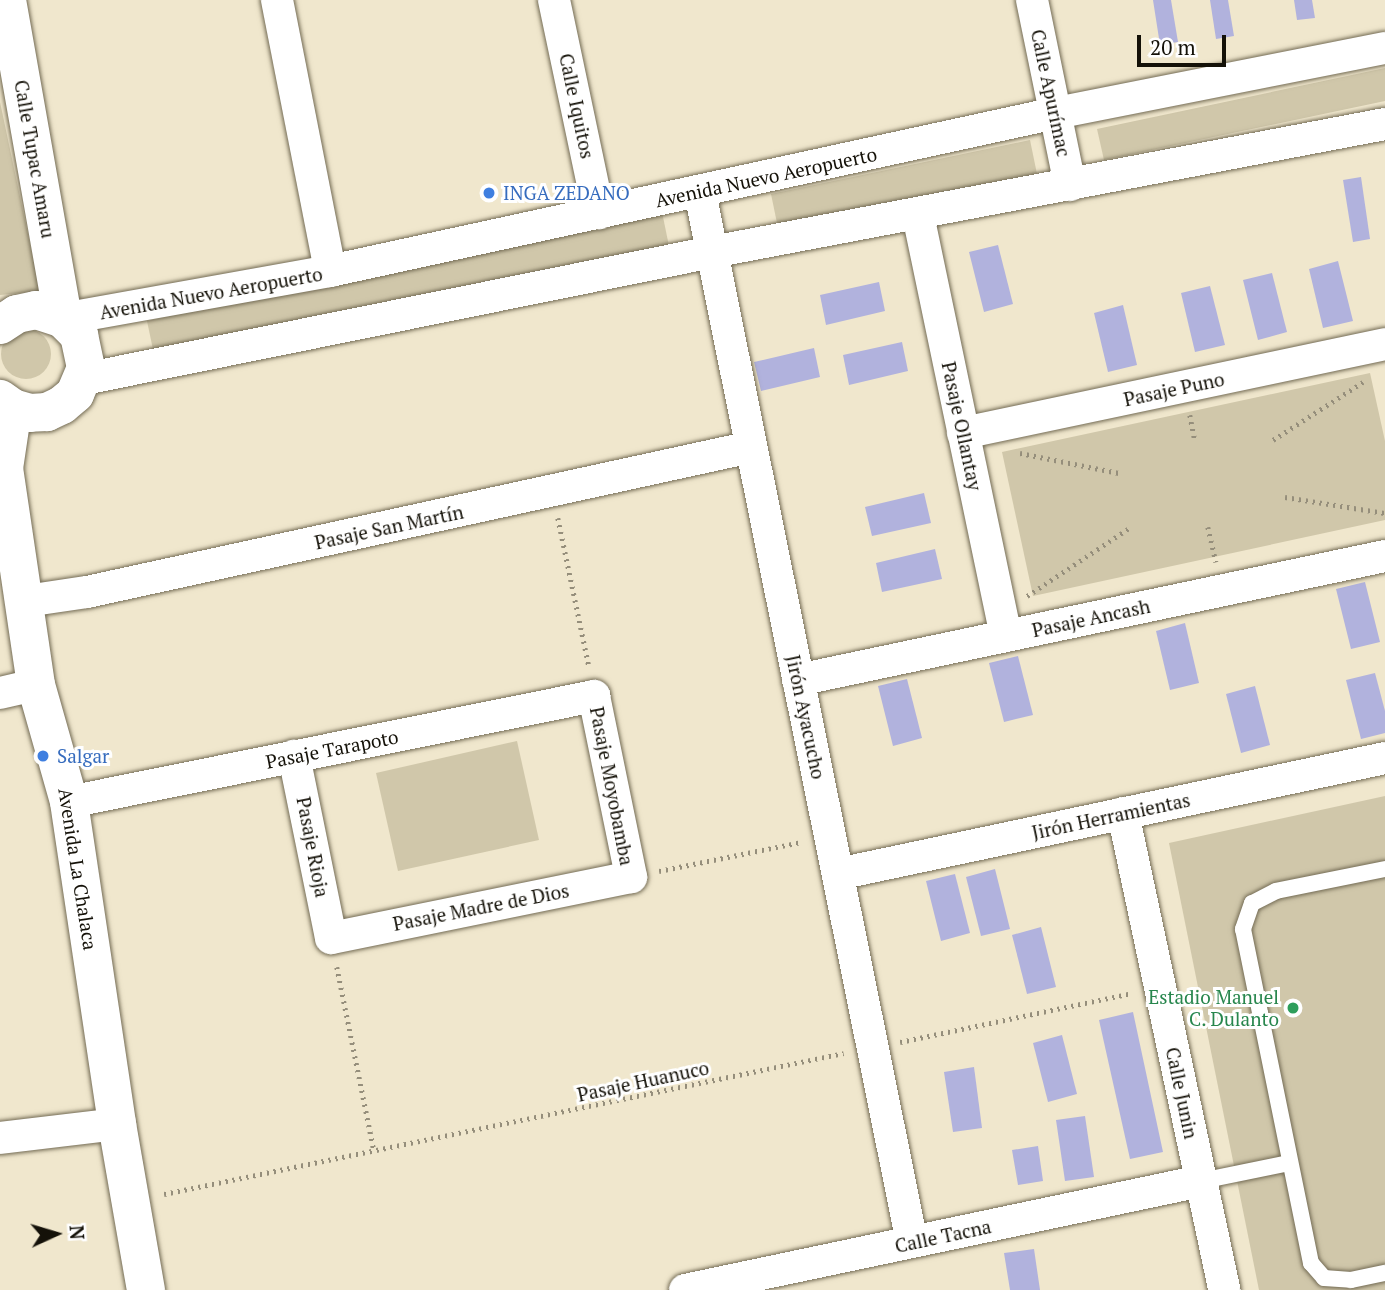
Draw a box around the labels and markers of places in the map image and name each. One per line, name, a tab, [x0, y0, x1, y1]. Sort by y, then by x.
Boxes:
place label: INGA ZEDANO	[503, 182, 630, 204]
marker: INGA ZEDANO	[481, 185, 497, 201]
place label: Salgar	[57, 745, 109, 767]
marker: Salgar	[35, 748, 51, 764]
place label: Estadio Manuel C. Dulanto	[1148, 986, 1279, 1030]
marker: Estadio Manuel C. Dulanto	[1285, 1000, 1301, 1016]

